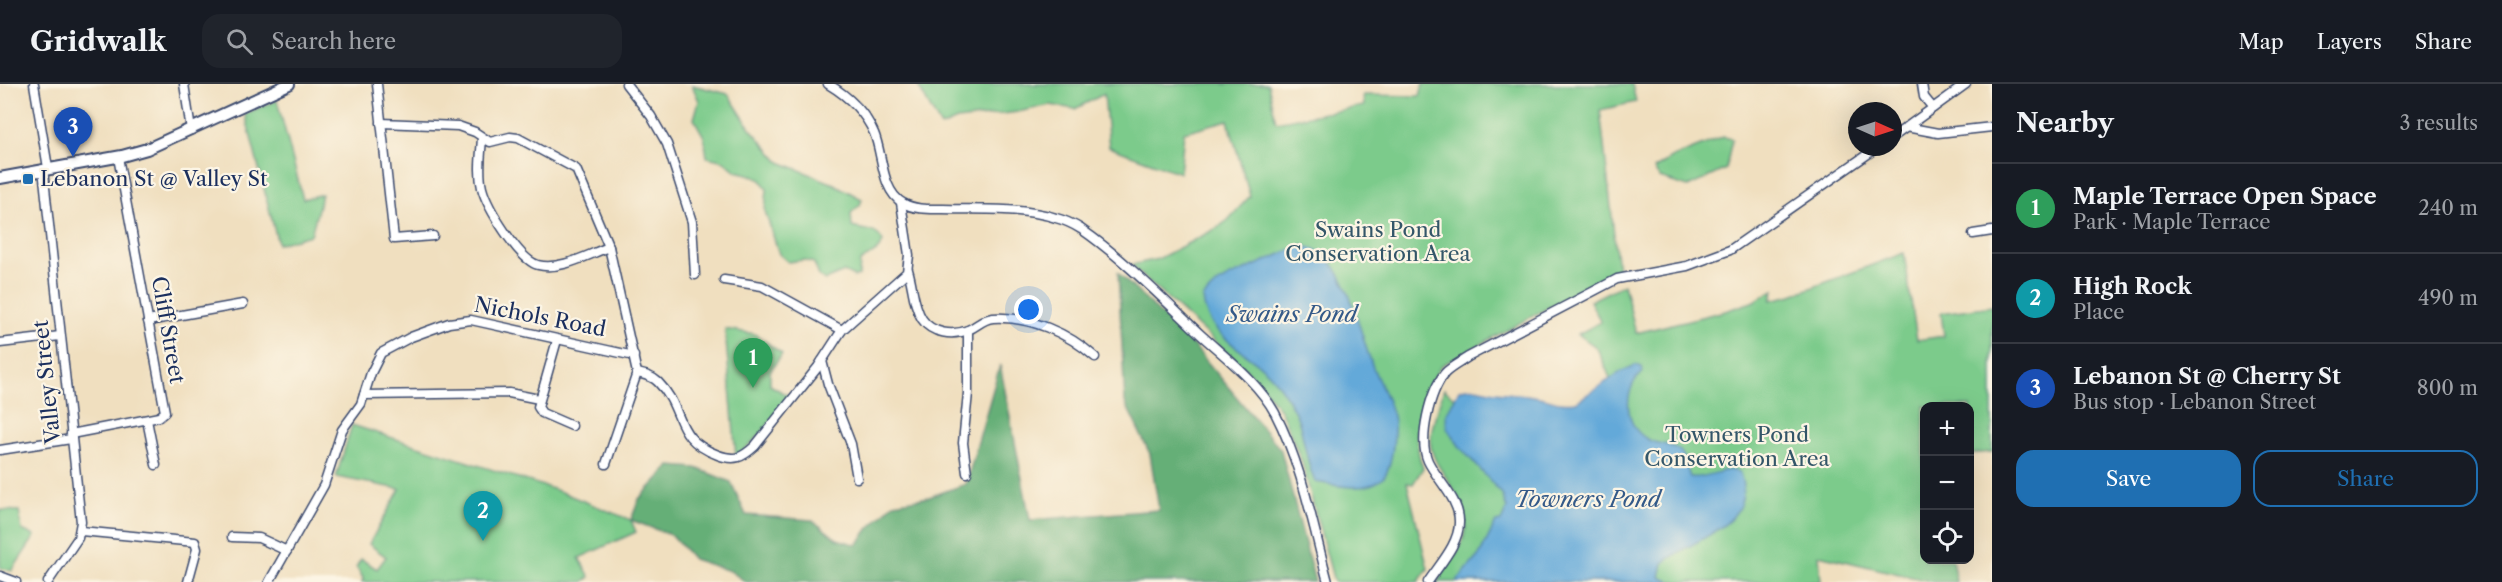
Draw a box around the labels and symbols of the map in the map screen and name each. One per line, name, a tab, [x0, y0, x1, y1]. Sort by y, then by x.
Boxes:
north arrow	[1848, 102, 1902, 156]
pin: 3	[54, 107, 92, 157]
place label: Lebanon St @ Valley St	[40, 166, 268, 191]
marker: Lebanon St @ Valley St	[21, 172, 35, 186]
park label: Swains Pond Conservation Area	[1285, 217, 1472, 266]
street label: Cliff Street	[147, 274, 190, 386]
street label: Nichols Road	[472, 291, 608, 342]
your location	[1014, 295, 1043, 324]
water label: Swains Pond	[1225, 301, 1359, 328]
street label: Valley Street	[28, 318, 66, 446]
pin: 1	[734, 338, 772, 388]
park label: Towners Pond Conservation Area	[1644, 422, 1831, 471]
water label: Towners Pond	[1515, 486, 1663, 513]
pin: 2	[464, 492, 502, 541]

